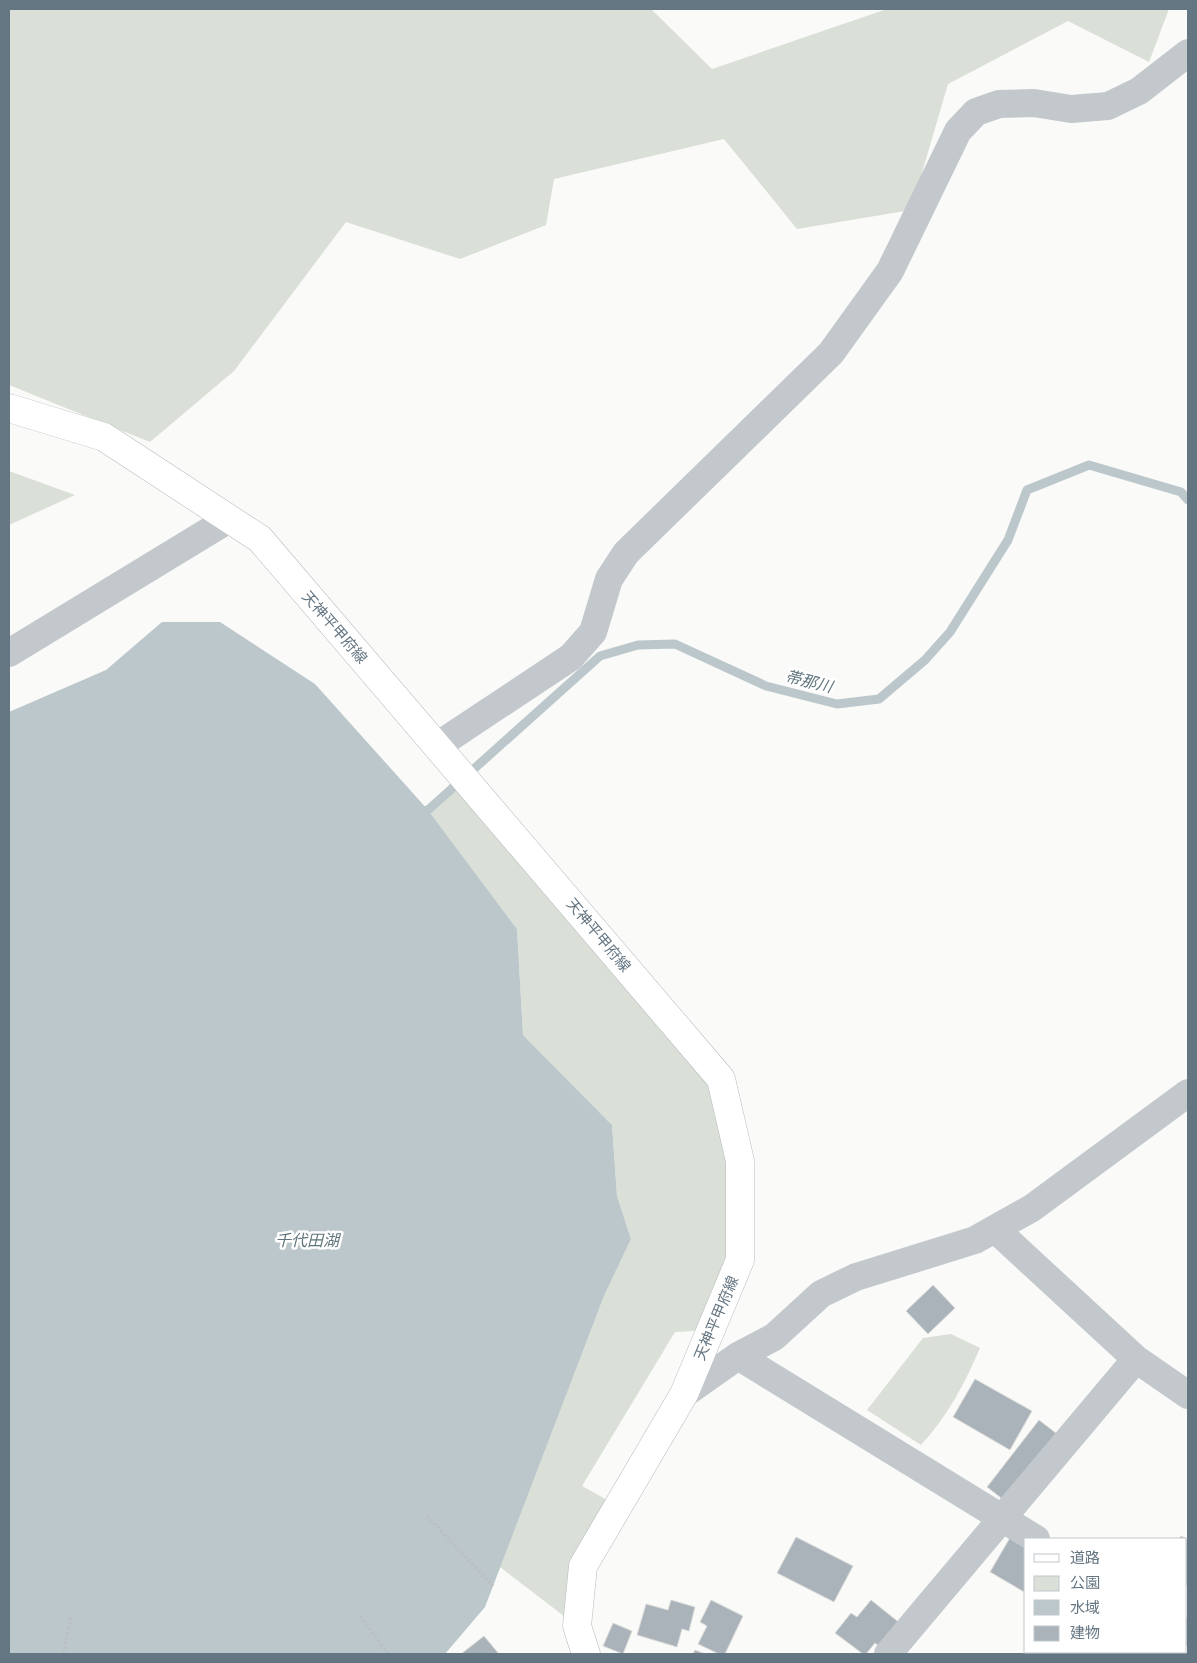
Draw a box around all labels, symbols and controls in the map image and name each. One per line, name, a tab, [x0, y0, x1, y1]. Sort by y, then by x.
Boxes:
street label: 天神平甲府線	[299, 587, 371, 667]
water label: 帯那川	[784, 666, 836, 696]
street label: 天神平甲府線	[564, 895, 634, 975]
water label: 千代田湖	[275, 1231, 342, 1249]
street label: 天神平甲府線	[691, 1273, 741, 1363]
legend	[1024, 1538, 1187, 1653]
text: 道路	[1070, 1549, 1100, 1566]
text: 公園	[1070, 1574, 1100, 1591]
text: 水域	[1070, 1599, 1100, 1616]
text: 建物	[1070, 1624, 1100, 1641]

